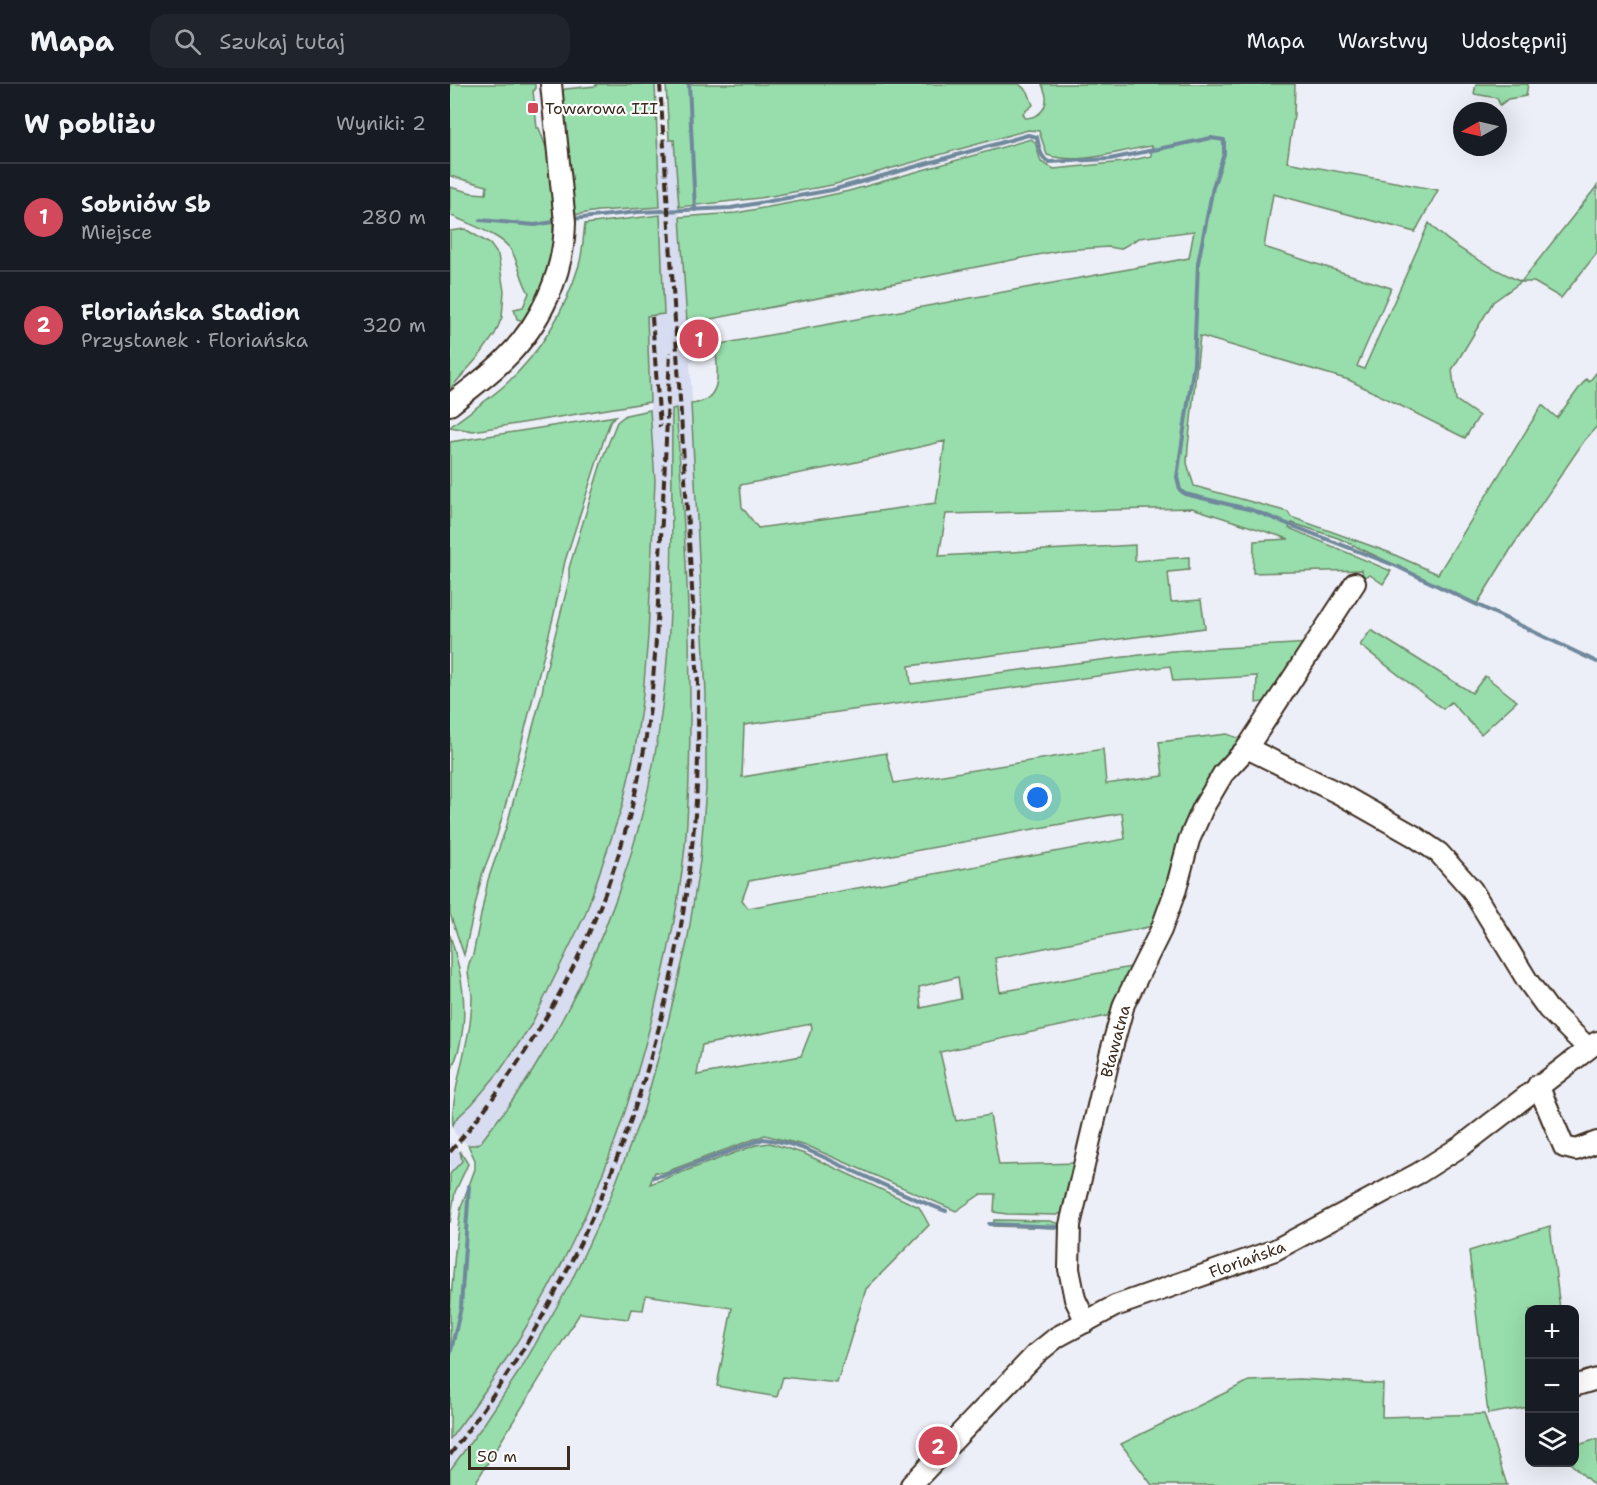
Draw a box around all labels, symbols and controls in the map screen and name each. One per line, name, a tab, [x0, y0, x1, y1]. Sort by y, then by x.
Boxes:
search box	[150, 14, 570, 68]
text: Mapa	[30, 22, 114, 60]
icon: search	[171, 25, 204, 58]
text: Szukaj tutaj	[219, 27, 345, 56]
text: Mapa	[1247, 27, 1305, 55]
text: Warstwy	[1338, 27, 1428, 55]
text: Udostępnij	[1461, 27, 1567, 55]
place label: Towarowa III	[545, 98, 658, 119]
marker: Towarowa III	[526, 101, 540, 115]
north arrow	[1453, 102, 1507, 156]
text: W pobliżu	[24, 106, 156, 141]
text: Wyniki: 2	[336, 110, 426, 136]
text: Sobniów Sb	[81, 190, 211, 219]
text: 1	[39, 204, 48, 230]
text: 280 m	[361, 204, 426, 230]
text: Miejsce	[81, 219, 152, 245]
text: Floriańska Stadion	[81, 298, 300, 327]
text: 2	[37, 312, 51, 338]
text: 320 m	[362, 312, 426, 338]
pin: 1	[680, 316, 718, 362]
text: Przystanek · Floriańska	[81, 327, 308, 353]
your location	[1023, 783, 1052, 812]
street label: Bławatna	[1096, 1002, 1135, 1080]
street label: Floriańska	[1206, 1236, 1288, 1283]
map controls	[1525, 1305, 1579, 1467]
button: +	[1525, 1305, 1579, 1359]
button: −	[1525, 1359, 1579, 1413]
button: layers	[1525, 1413, 1579, 1467]
pin: 2	[918, 1424, 958, 1468]
scale bar	[468, 1443, 570, 1470]
text: 50 m	[477, 1446, 517, 1467]

